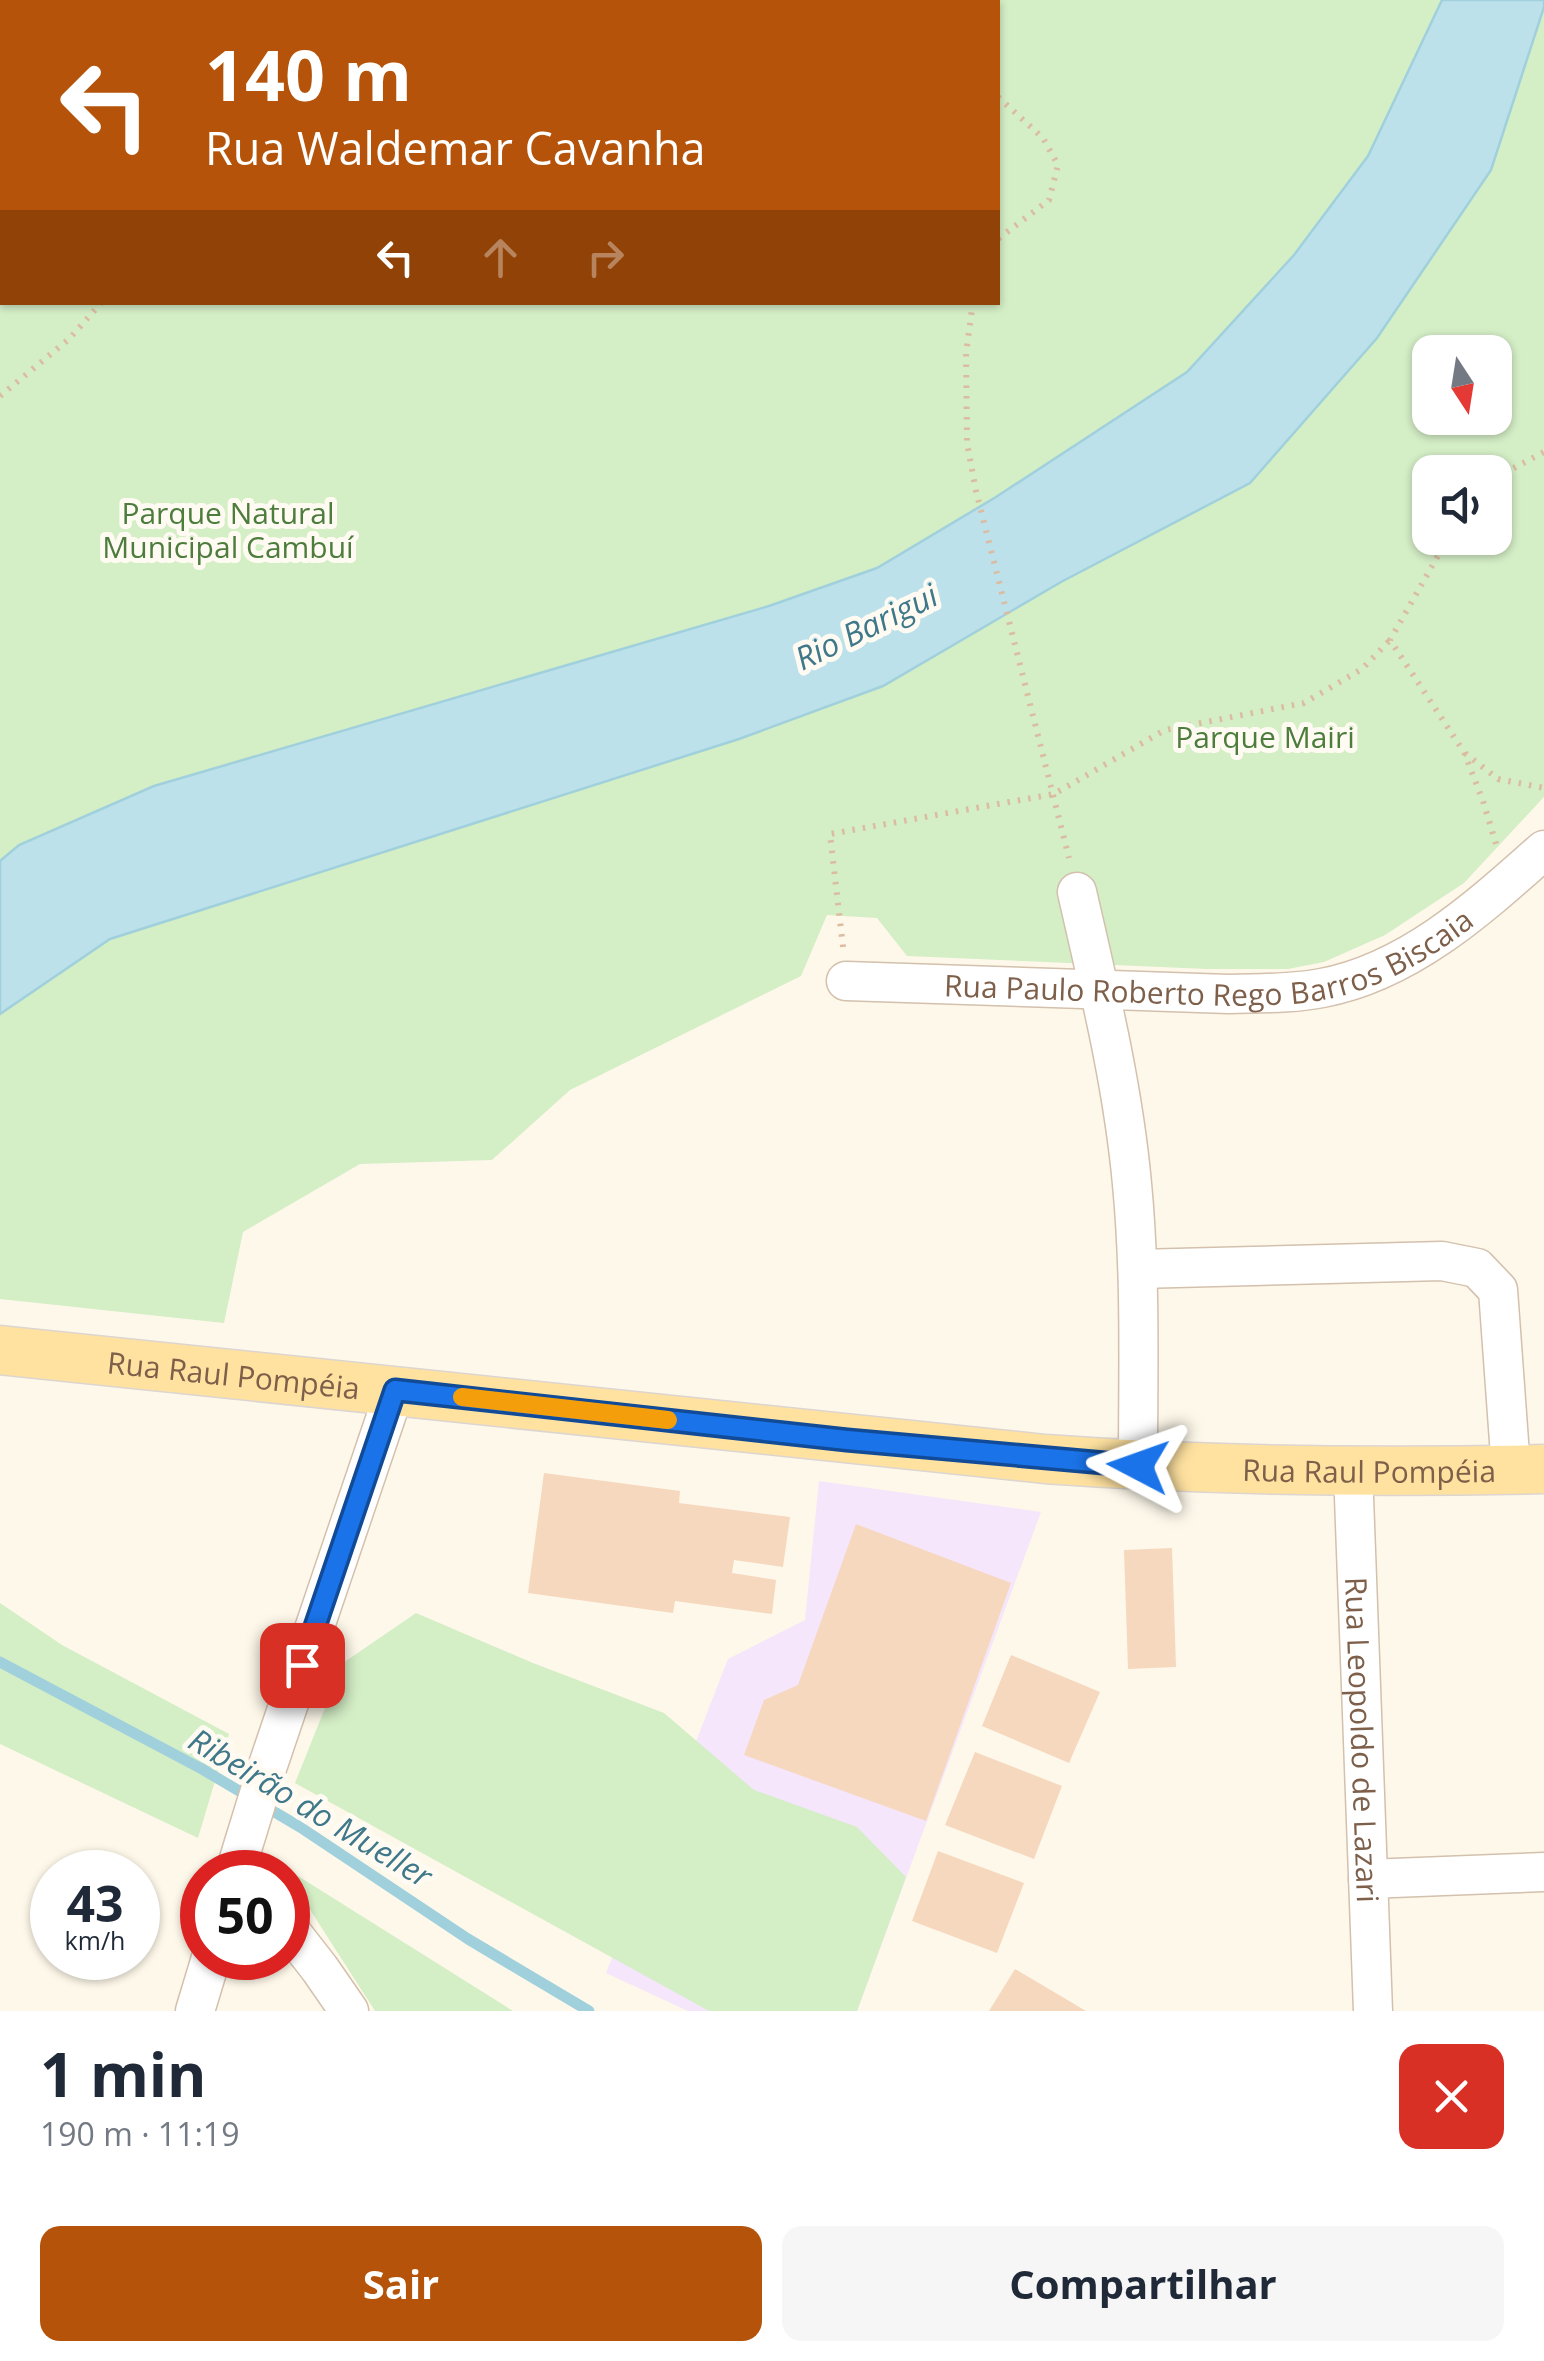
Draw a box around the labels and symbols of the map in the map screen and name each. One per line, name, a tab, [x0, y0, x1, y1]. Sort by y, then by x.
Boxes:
north arrow	[1412, 335, 1512, 435]
park label: Parque Natural Municipal Cambuí	[102, 492, 355, 567]
water label: Rio Barigui	[787, 573, 945, 679]
park label: Parque Mairi	[1175, 716, 1355, 757]
street label: Rua Paulo Roberto Rego Barros Biscaia	[944, 898, 1481, 1015]
street label: Rua Raul Pompéia	[105, 1341, 362, 1408]
position arrow	[1086, 1414, 1190, 1518]
street label: Rua Raul Pompéia	[1242, 1448, 1496, 1491]
street label: Rua Leopoldo de Lazari	[1336, 1576, 1389, 1904]
pin	[260, 1623, 345, 1708]
water label: Ribeirão do Mueller	[181, 1717, 442, 1897]
speed limit sign: 50	[180, 1850, 310, 1980]

